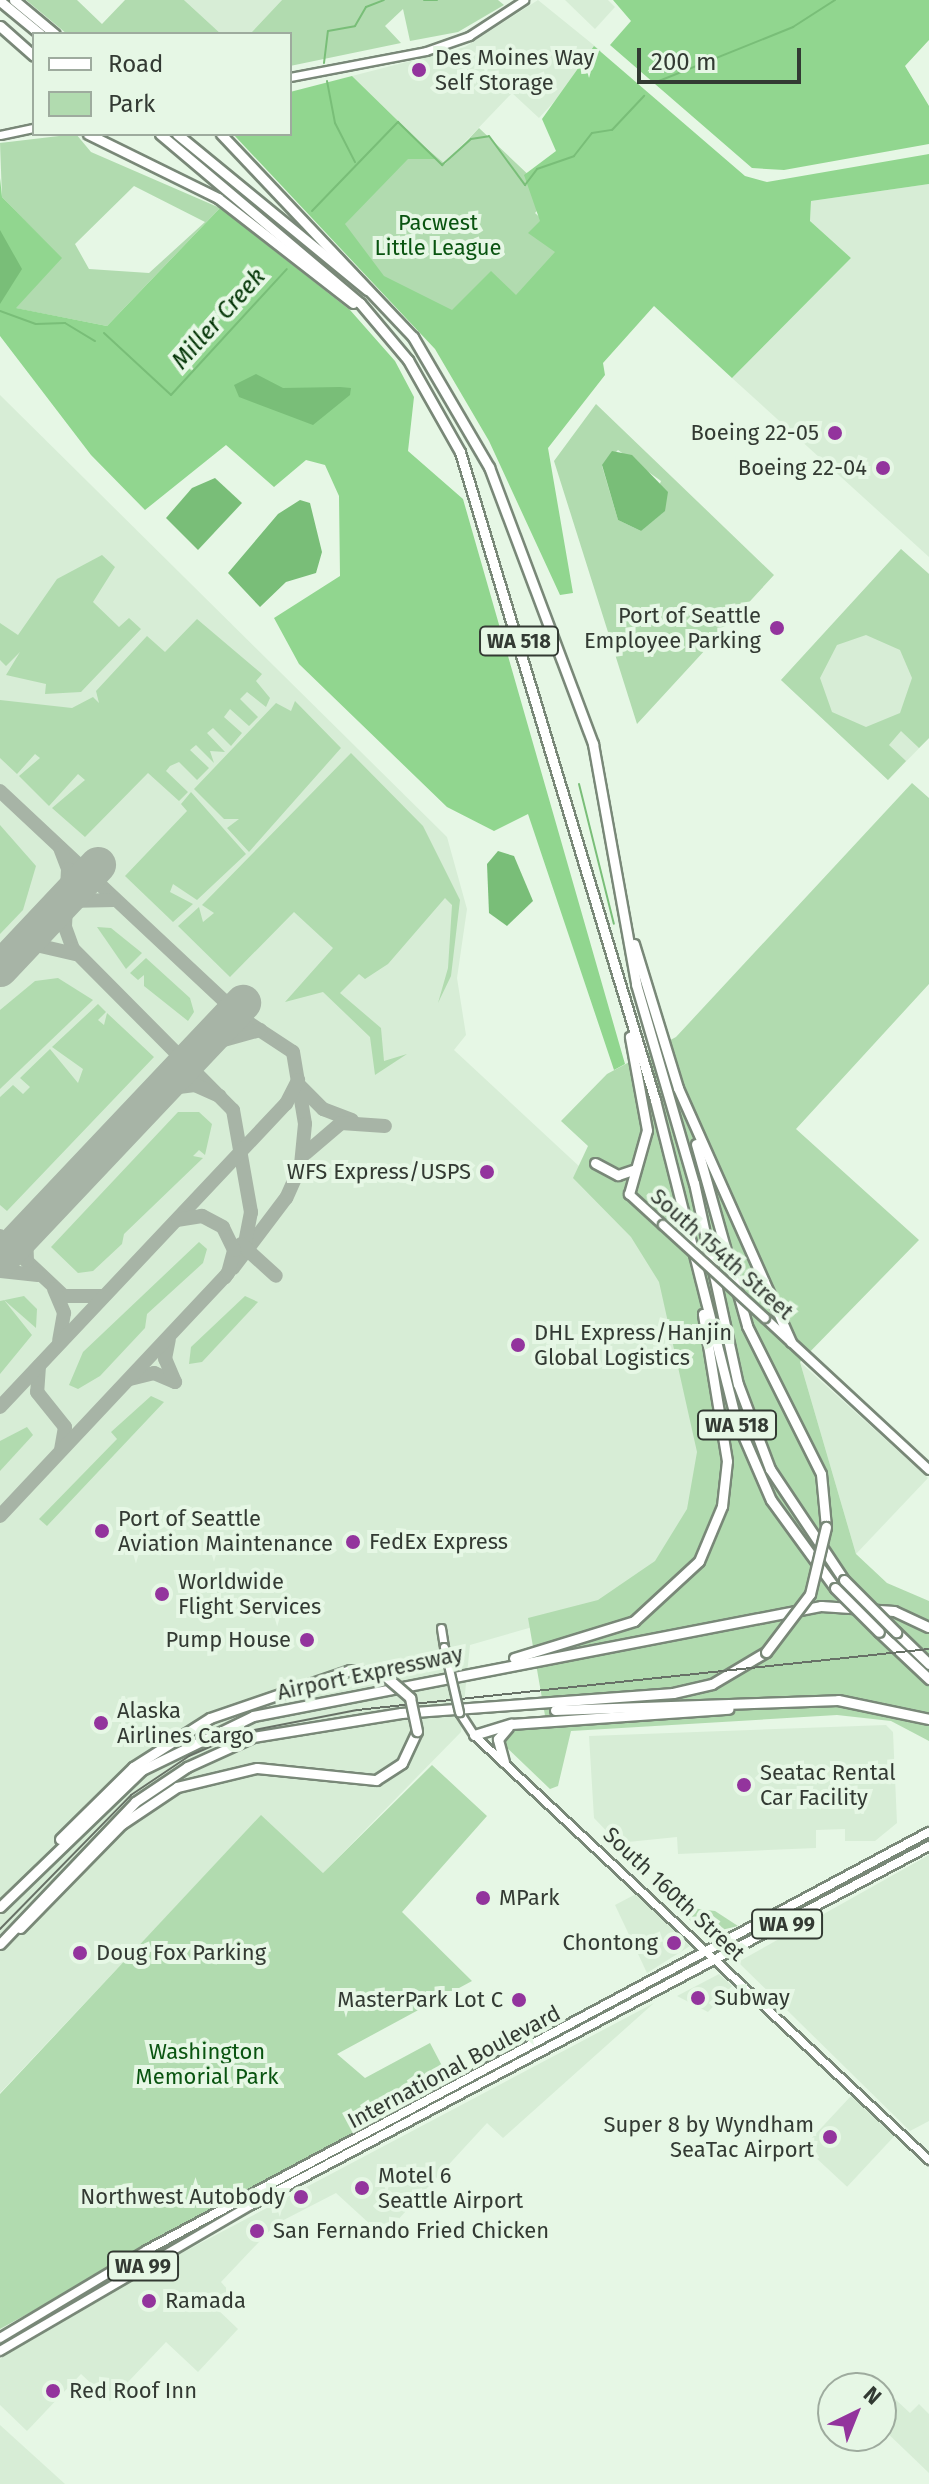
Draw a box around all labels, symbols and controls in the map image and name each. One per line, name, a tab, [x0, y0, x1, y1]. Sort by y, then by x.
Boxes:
legend	[32, 32, 292, 136]
scale bar	[641, 32, 805, 82]
place label: Des Moines Way Self Storage	[435, 44, 594, 96]
text: 200 m	[651, 48, 717, 76]
text: Road	[108, 50, 163, 78]
marker: Des Moines Way Self Storage	[410, 61, 428, 79]
text: Park	[108, 90, 155, 118]
park label: Pacwest Little League	[375, 209, 501, 260]
water label: Miller Creek	[166, 263, 272, 375]
place label: Boeing 22-05	[690, 420, 819, 446]
marker: Boeing 22-05	[826, 424, 844, 442]
place label: Boeing 22-04	[738, 455, 867, 481]
marker: Boeing 22-04	[874, 459, 892, 477]
place label: Port of Seattle Employee Parking	[584, 602, 761, 654]
marker: Port of Seattle Employee Parking	[768, 619, 786, 637]
road number: WA 518	[479, 625, 559, 657]
place label: WFS Express/USPS	[287, 1159, 471, 1185]
marker: WFS Express/USPS	[478, 1163, 496, 1181]
street label: South 154th Street	[645, 1183, 799, 1325]
place label: DHL Express/Hanjin Global Logistics	[534, 1319, 732, 1370]
marker: DHL Express/Hanjin Global Logistics	[509, 1336, 527, 1354]
road number: WA 518	[697, 1409, 777, 1441]
place label: Port of Seattle Aviation Maintenance	[118, 1505, 333, 1556]
marker: Port of Seattle Aviation Maintenance	[93, 1522, 111, 1540]
place label: FedEx Express	[369, 1529, 508, 1555]
marker: FedEx Express	[344, 1533, 362, 1551]
place label: Worldwide Flight Services	[178, 1568, 321, 1620]
marker: Worldwide Flight Services	[153, 1585, 171, 1603]
place label: Pump House	[165, 1627, 291, 1653]
marker: Pump House	[298, 1631, 316, 1649]
street label: Airport Expressway	[275, 1640, 465, 1706]
place label: Alaska Airlines Cargo	[117, 1697, 254, 1748]
marker: Alaska Airlines Cargo	[92, 1714, 110, 1732]
place label: Seatac Rental Car Facility	[760, 1759, 896, 1810]
marker: Seatac Rental Car Facility	[735, 1776, 753, 1794]
street label: South 160th Street	[598, 1822, 750, 1966]
place label: MPark	[499, 1885, 559, 1911]
marker: MPark	[474, 1889, 492, 1907]
road number: WA 99	[751, 1908, 823, 1940]
place label: Chontong	[562, 1930, 658, 1956]
marker: Chontong	[665, 1934, 683, 1952]
place label: Doug Fox Parking	[96, 1940, 266, 1966]
marker: Doug Fox Parking	[71, 1944, 89, 1962]
place label: Subway	[714, 1985, 790, 2011]
place label: MasterPark Lot C	[337, 1987, 503, 2013]
marker: Subway	[689, 1989, 707, 2007]
marker: MasterPark Lot C	[510, 1991, 528, 2009]
street label: International Boulevard	[343, 2000, 565, 2134]
park label: Washington Memorial Park	[136, 2038, 278, 2090]
place label: Super 8 by Wyndham SeaTac Airport	[603, 2111, 814, 2162]
marker: Super 8 by Wyndham SeaTac Airport	[821, 2128, 839, 2146]
place label: Motel 6 Seattle Airport	[378, 2162, 523, 2214]
marker: Motel 6 Seattle Airport	[353, 2179, 371, 2197]
place label: Northwest Autobody	[80, 2184, 285, 2210]
marker: Northwest Autobody	[292, 2188, 310, 2206]
place label: San Fernando Fried Chicken	[273, 2218, 549, 2244]
marker: San Fernando Fried Chicken	[248, 2222, 266, 2240]
road number: WA 99	[107, 2250, 179, 2282]
place label: Ramada	[165, 2288, 246, 2314]
marker: Ramada	[140, 2292, 158, 2310]
north arrow	[817, 2372, 897, 2452]
place label: Red Roof Inn	[69, 2378, 197, 2404]
text: N	[858, 2381, 887, 2410]
marker: Red Roof Inn	[44, 2382, 62, 2400]

